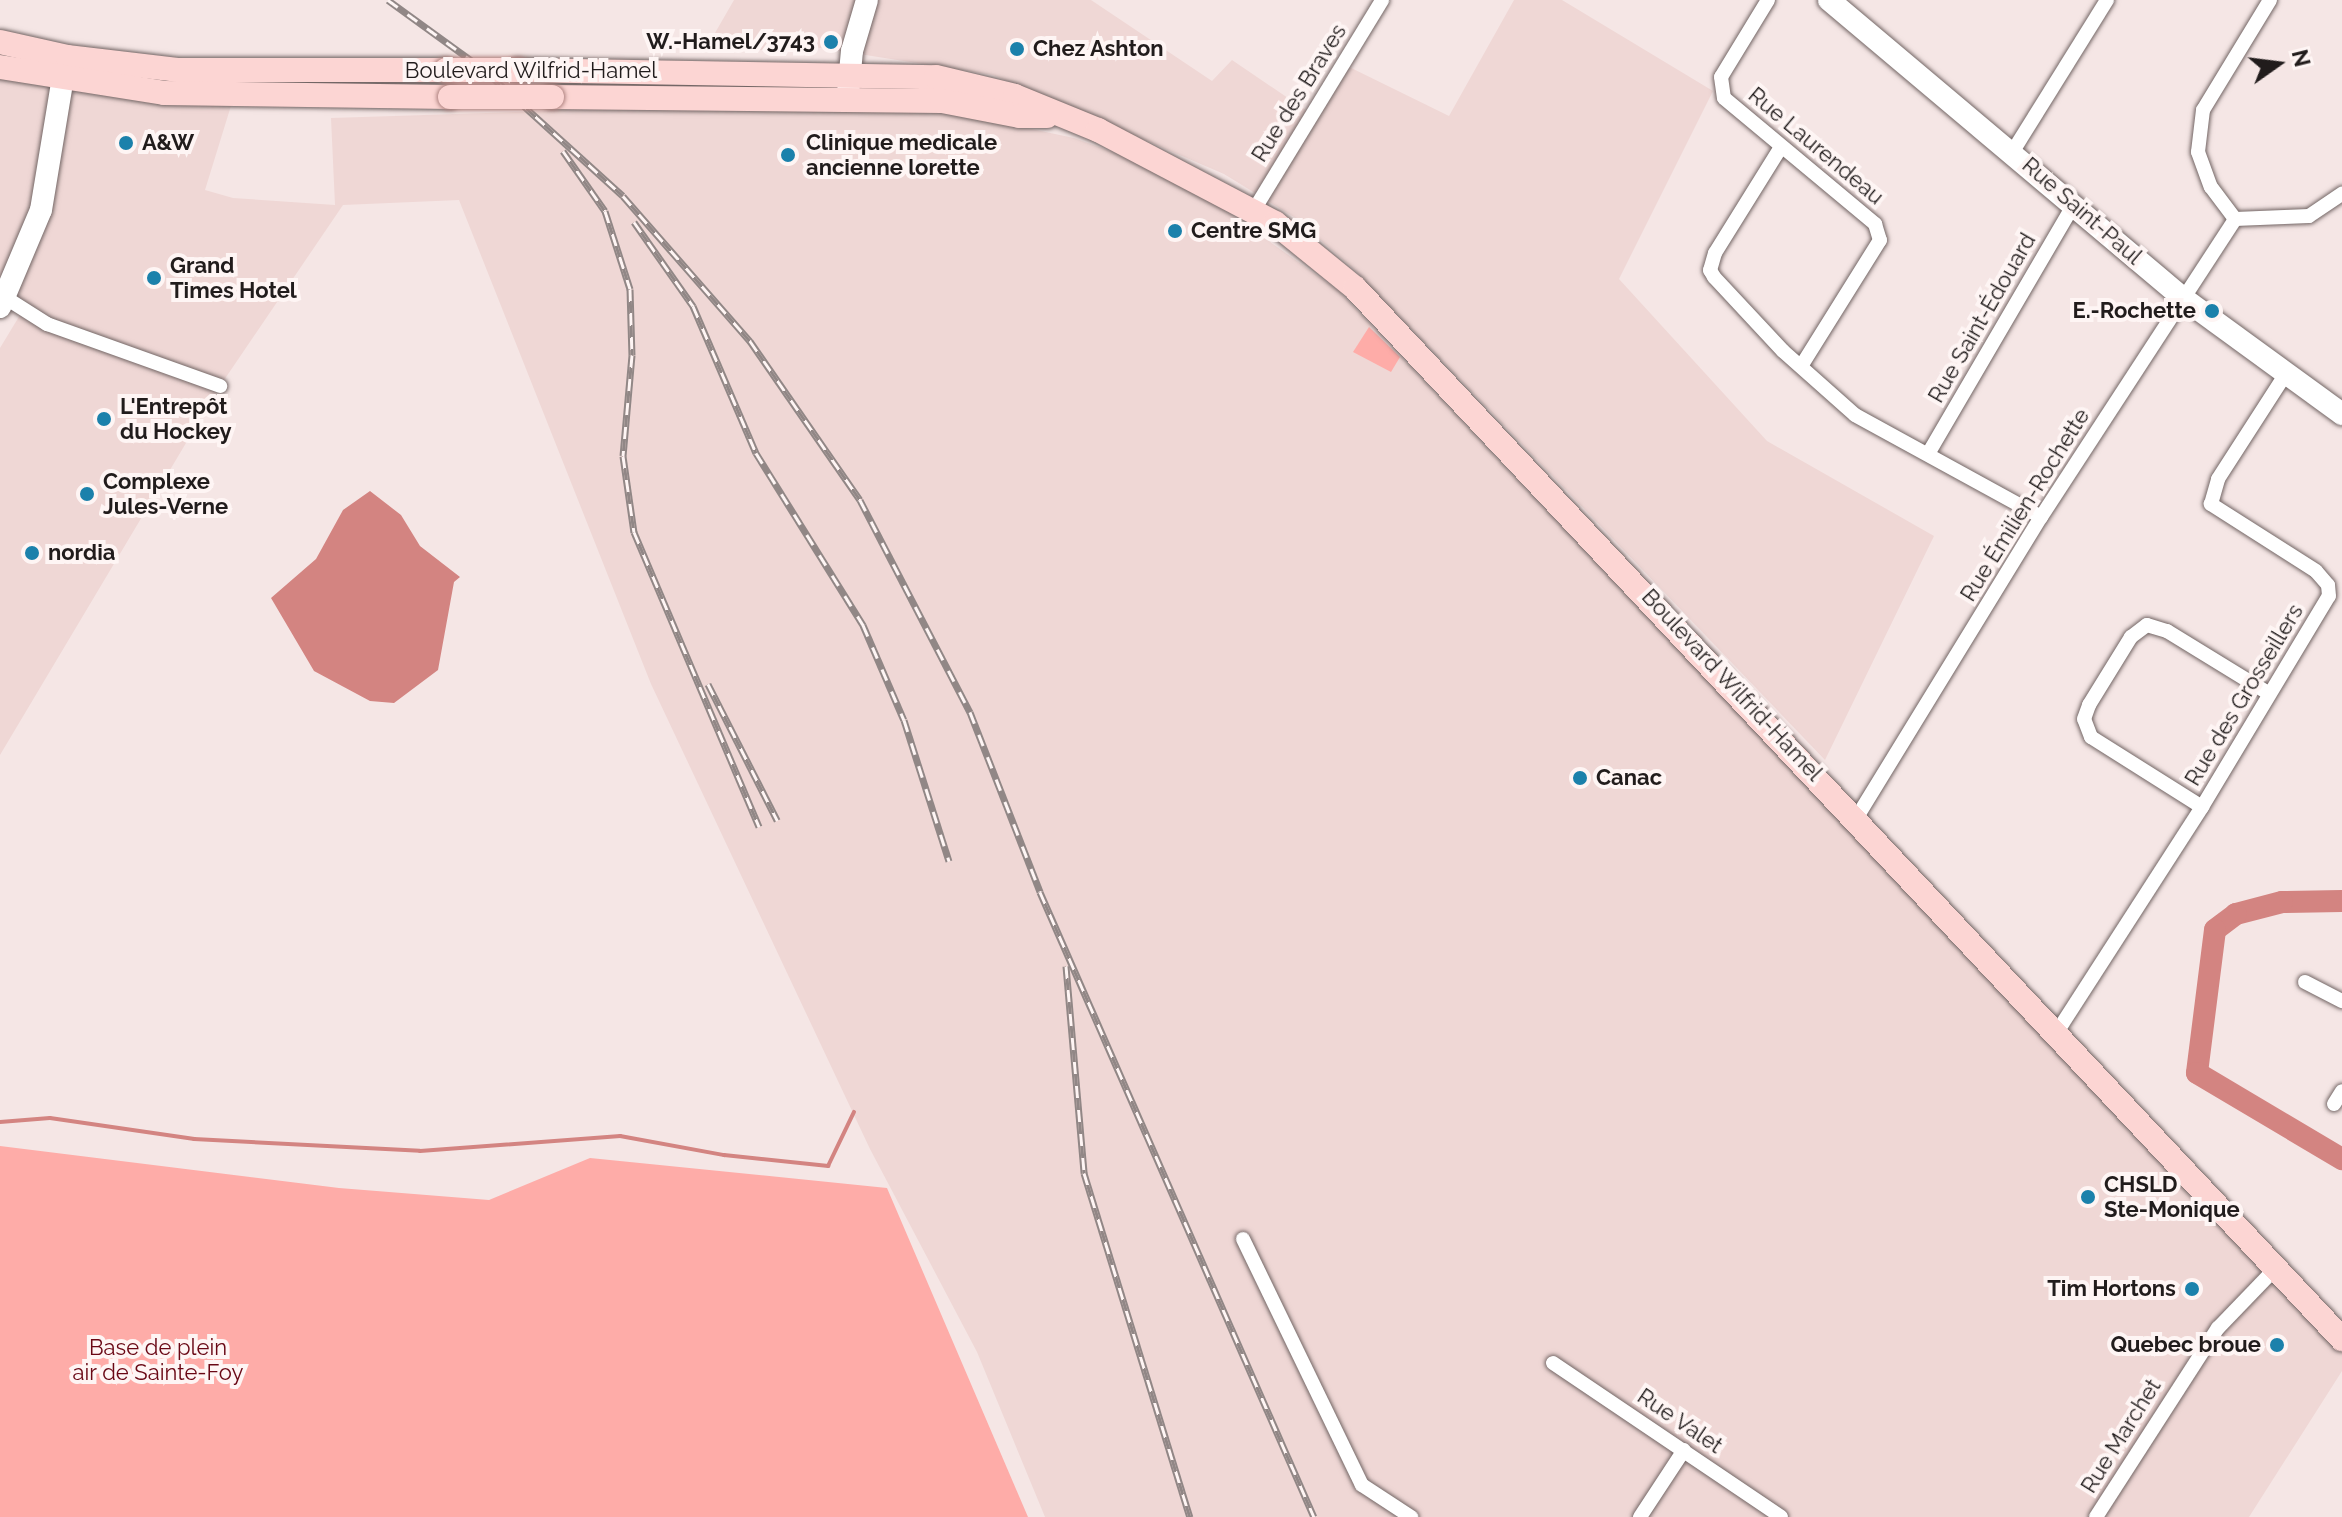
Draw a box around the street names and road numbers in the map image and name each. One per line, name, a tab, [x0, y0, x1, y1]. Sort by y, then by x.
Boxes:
street label: Rue des Braves	[1246, 19, 1352, 167]
street label: Boulevard Wilfrid-Hamel	[404, 58, 658, 84]
street label: Rue Laurendeau	[1743, 82, 1889, 210]
street label: Rue Saint-Paul	[2017, 152, 2147, 270]
street label: Rue Saint-Édouard	[1923, 229, 2041, 407]
street label: Rue Émilien-Rochette	[1955, 404, 2095, 606]
street label: Boulevard Wilfrid-Hamel	[1636, 583, 1828, 787]
street label: Rue des Grosseillers	[2179, 599, 2309, 791]
street label: Rue Marchet	[2076, 1374, 2166, 1498]
street label: Rue Valet	[1632, 1383, 1728, 1459]

